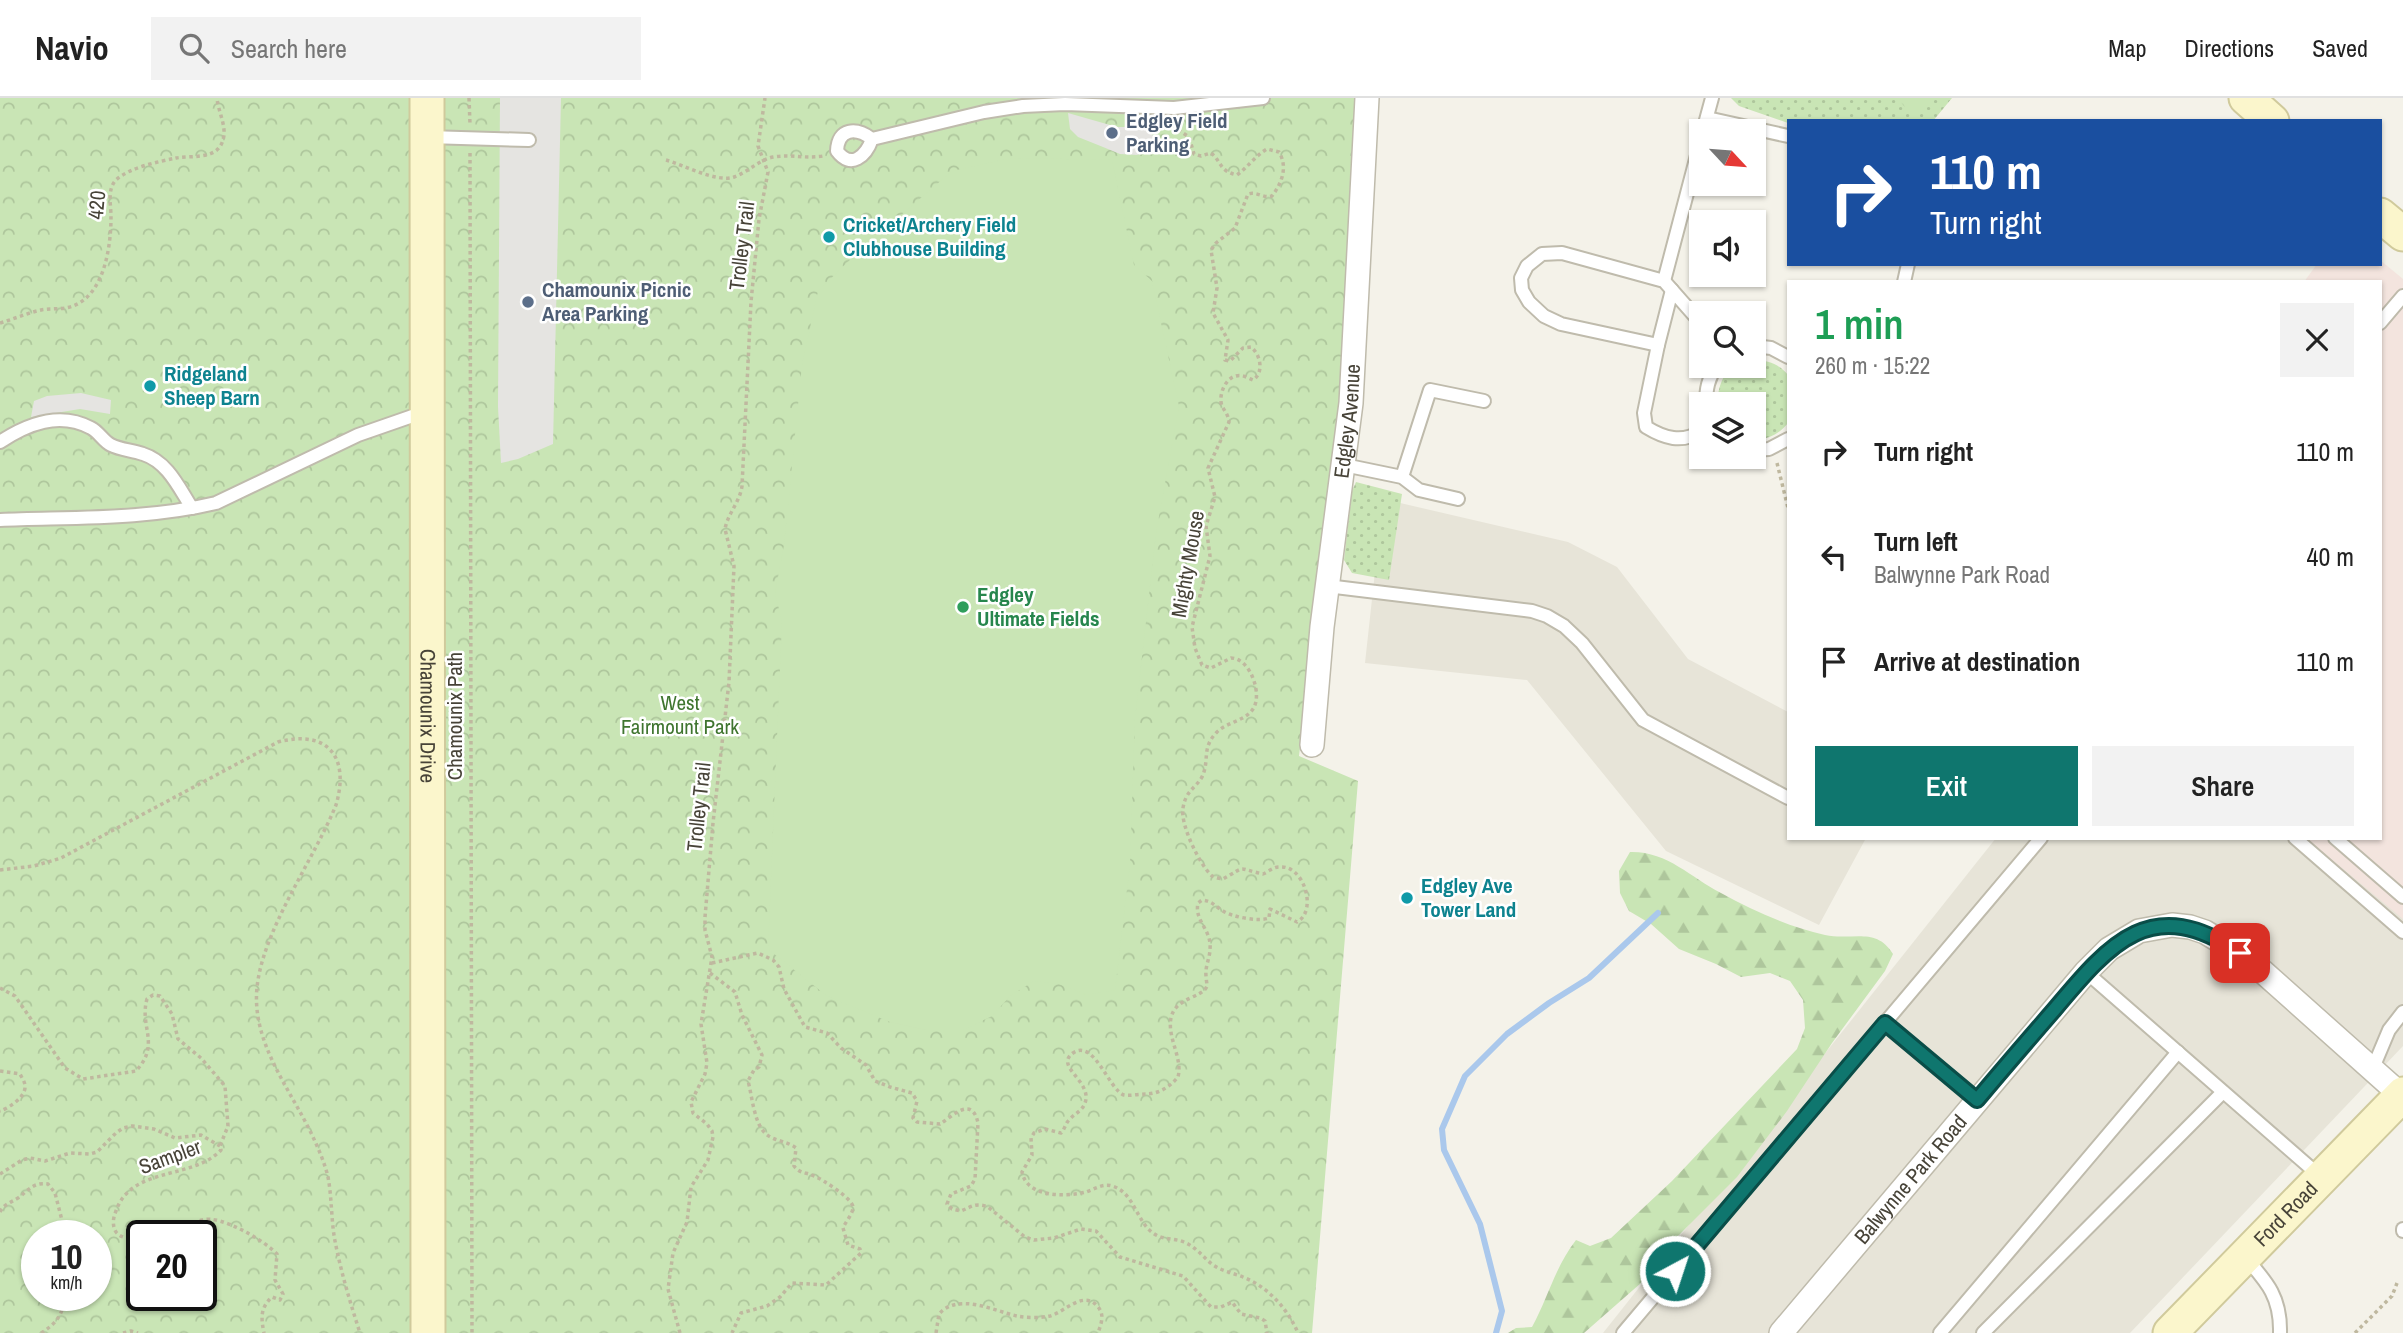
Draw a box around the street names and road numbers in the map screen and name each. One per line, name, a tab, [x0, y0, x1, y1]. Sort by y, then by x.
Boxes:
street label: 420	[81, 189, 112, 221]
street label: Trolley Trail	[722, 200, 761, 292]
street label: Edgley Avenue	[1326, 363, 1367, 480]
street label: Mighty Mouse	[1164, 508, 1211, 620]
street label: Chamounix Drive	[413, 649, 443, 783]
street label: Chamounix Path	[440, 652, 469, 780]
street label: Trolley Trail	[679, 761, 718, 853]
street label: Balwynne Park Road	[1847, 1108, 1973, 1250]
street label: Sampler	[135, 1132, 205, 1181]
street label: Ford Road	[2247, 1175, 2324, 1253]

